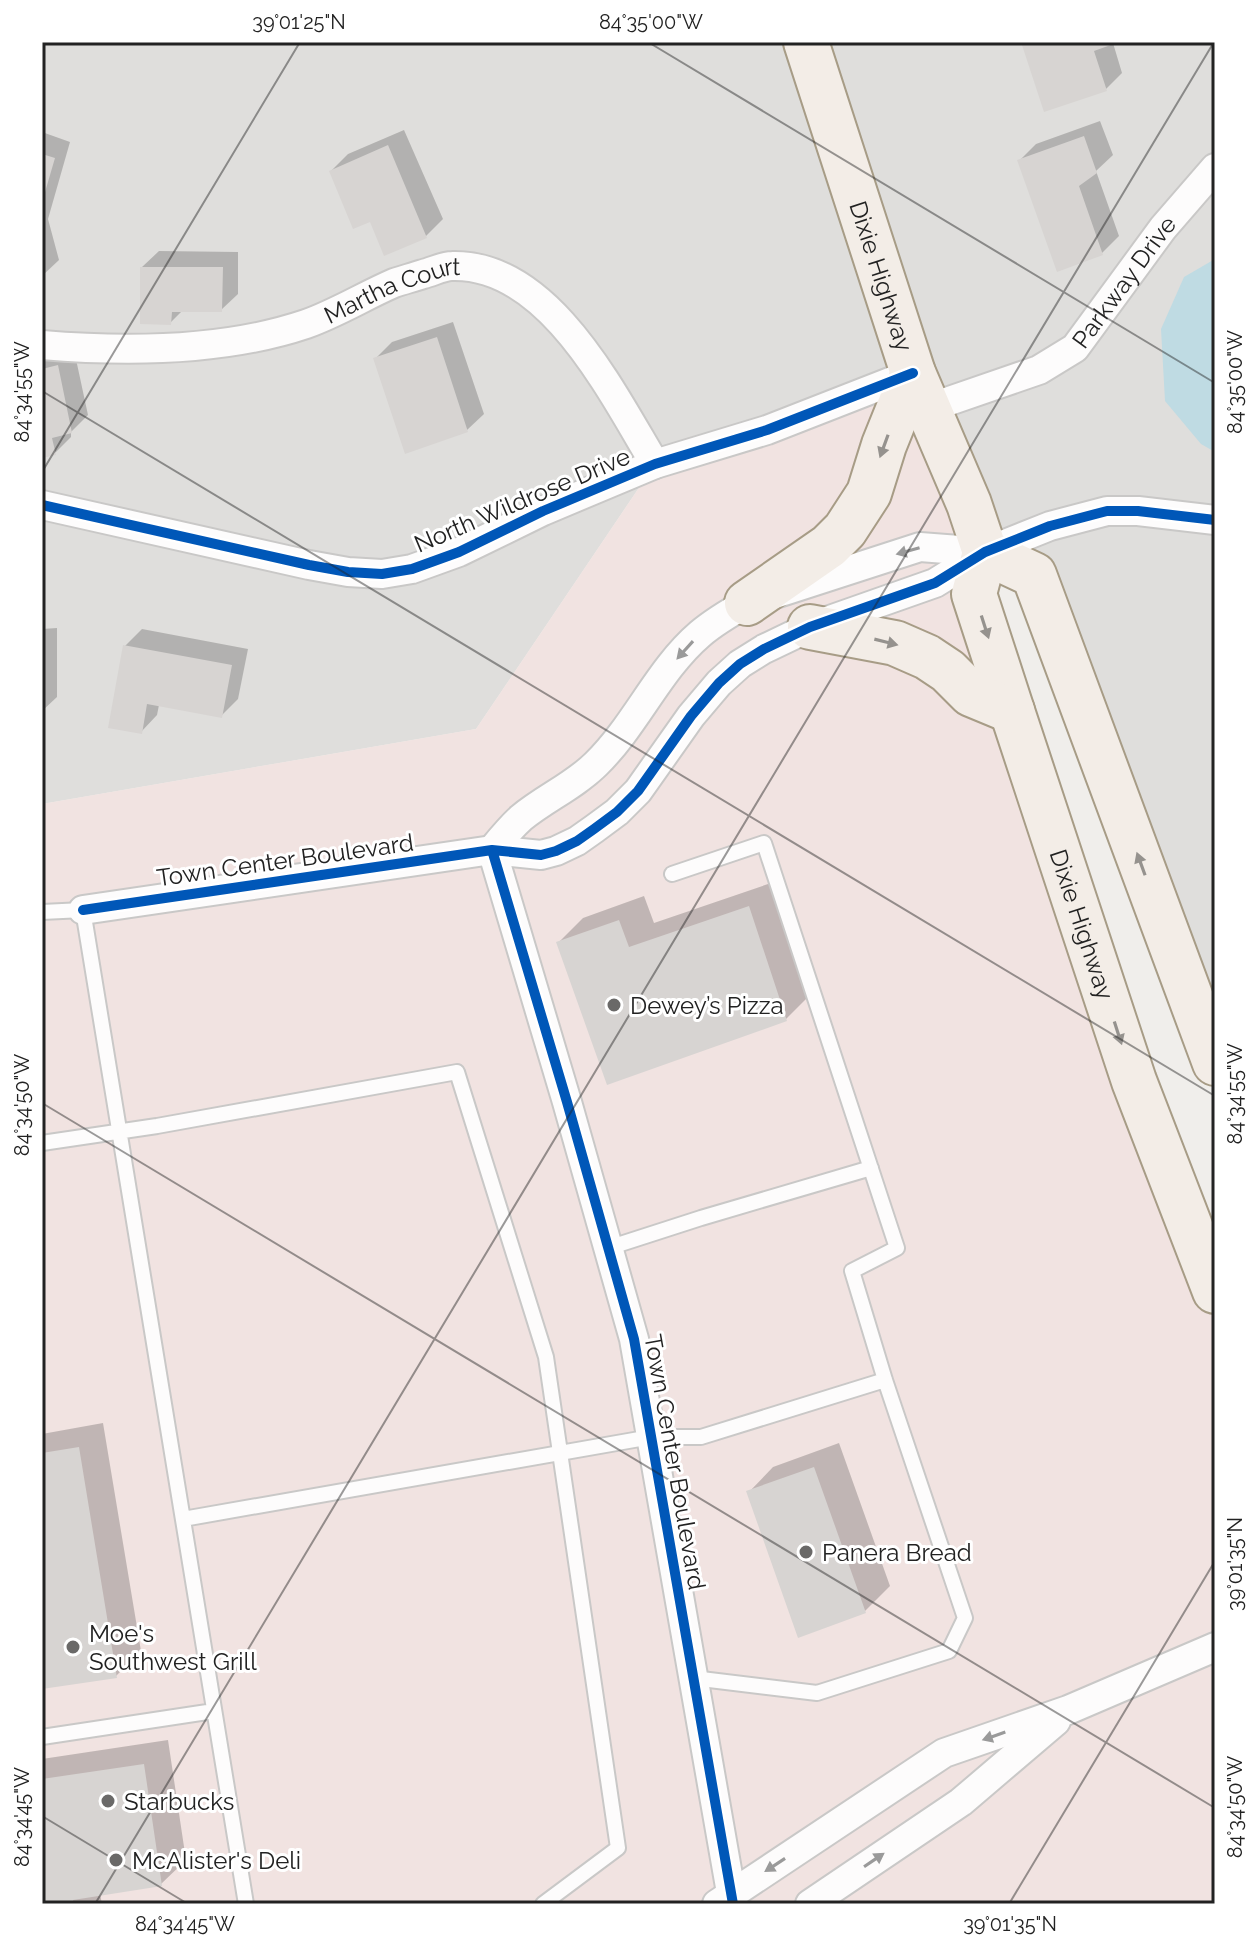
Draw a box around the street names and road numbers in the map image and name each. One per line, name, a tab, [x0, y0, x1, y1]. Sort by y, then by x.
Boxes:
street label: Dixie Highway	[844, 197, 920, 355]
street label: Parkway Drive	[1066, 210, 1182, 353]
street label: Martha Court	[319, 251, 461, 329]
street label: North Wildrose Drive	[410, 441, 634, 559]
street label: Town Center Boulevard	[155, 828, 415, 892]
street label: Dixie Highway	[1044, 846, 1121, 1003]
street label: Town Center Boulevard	[638, 1332, 712, 1592]

